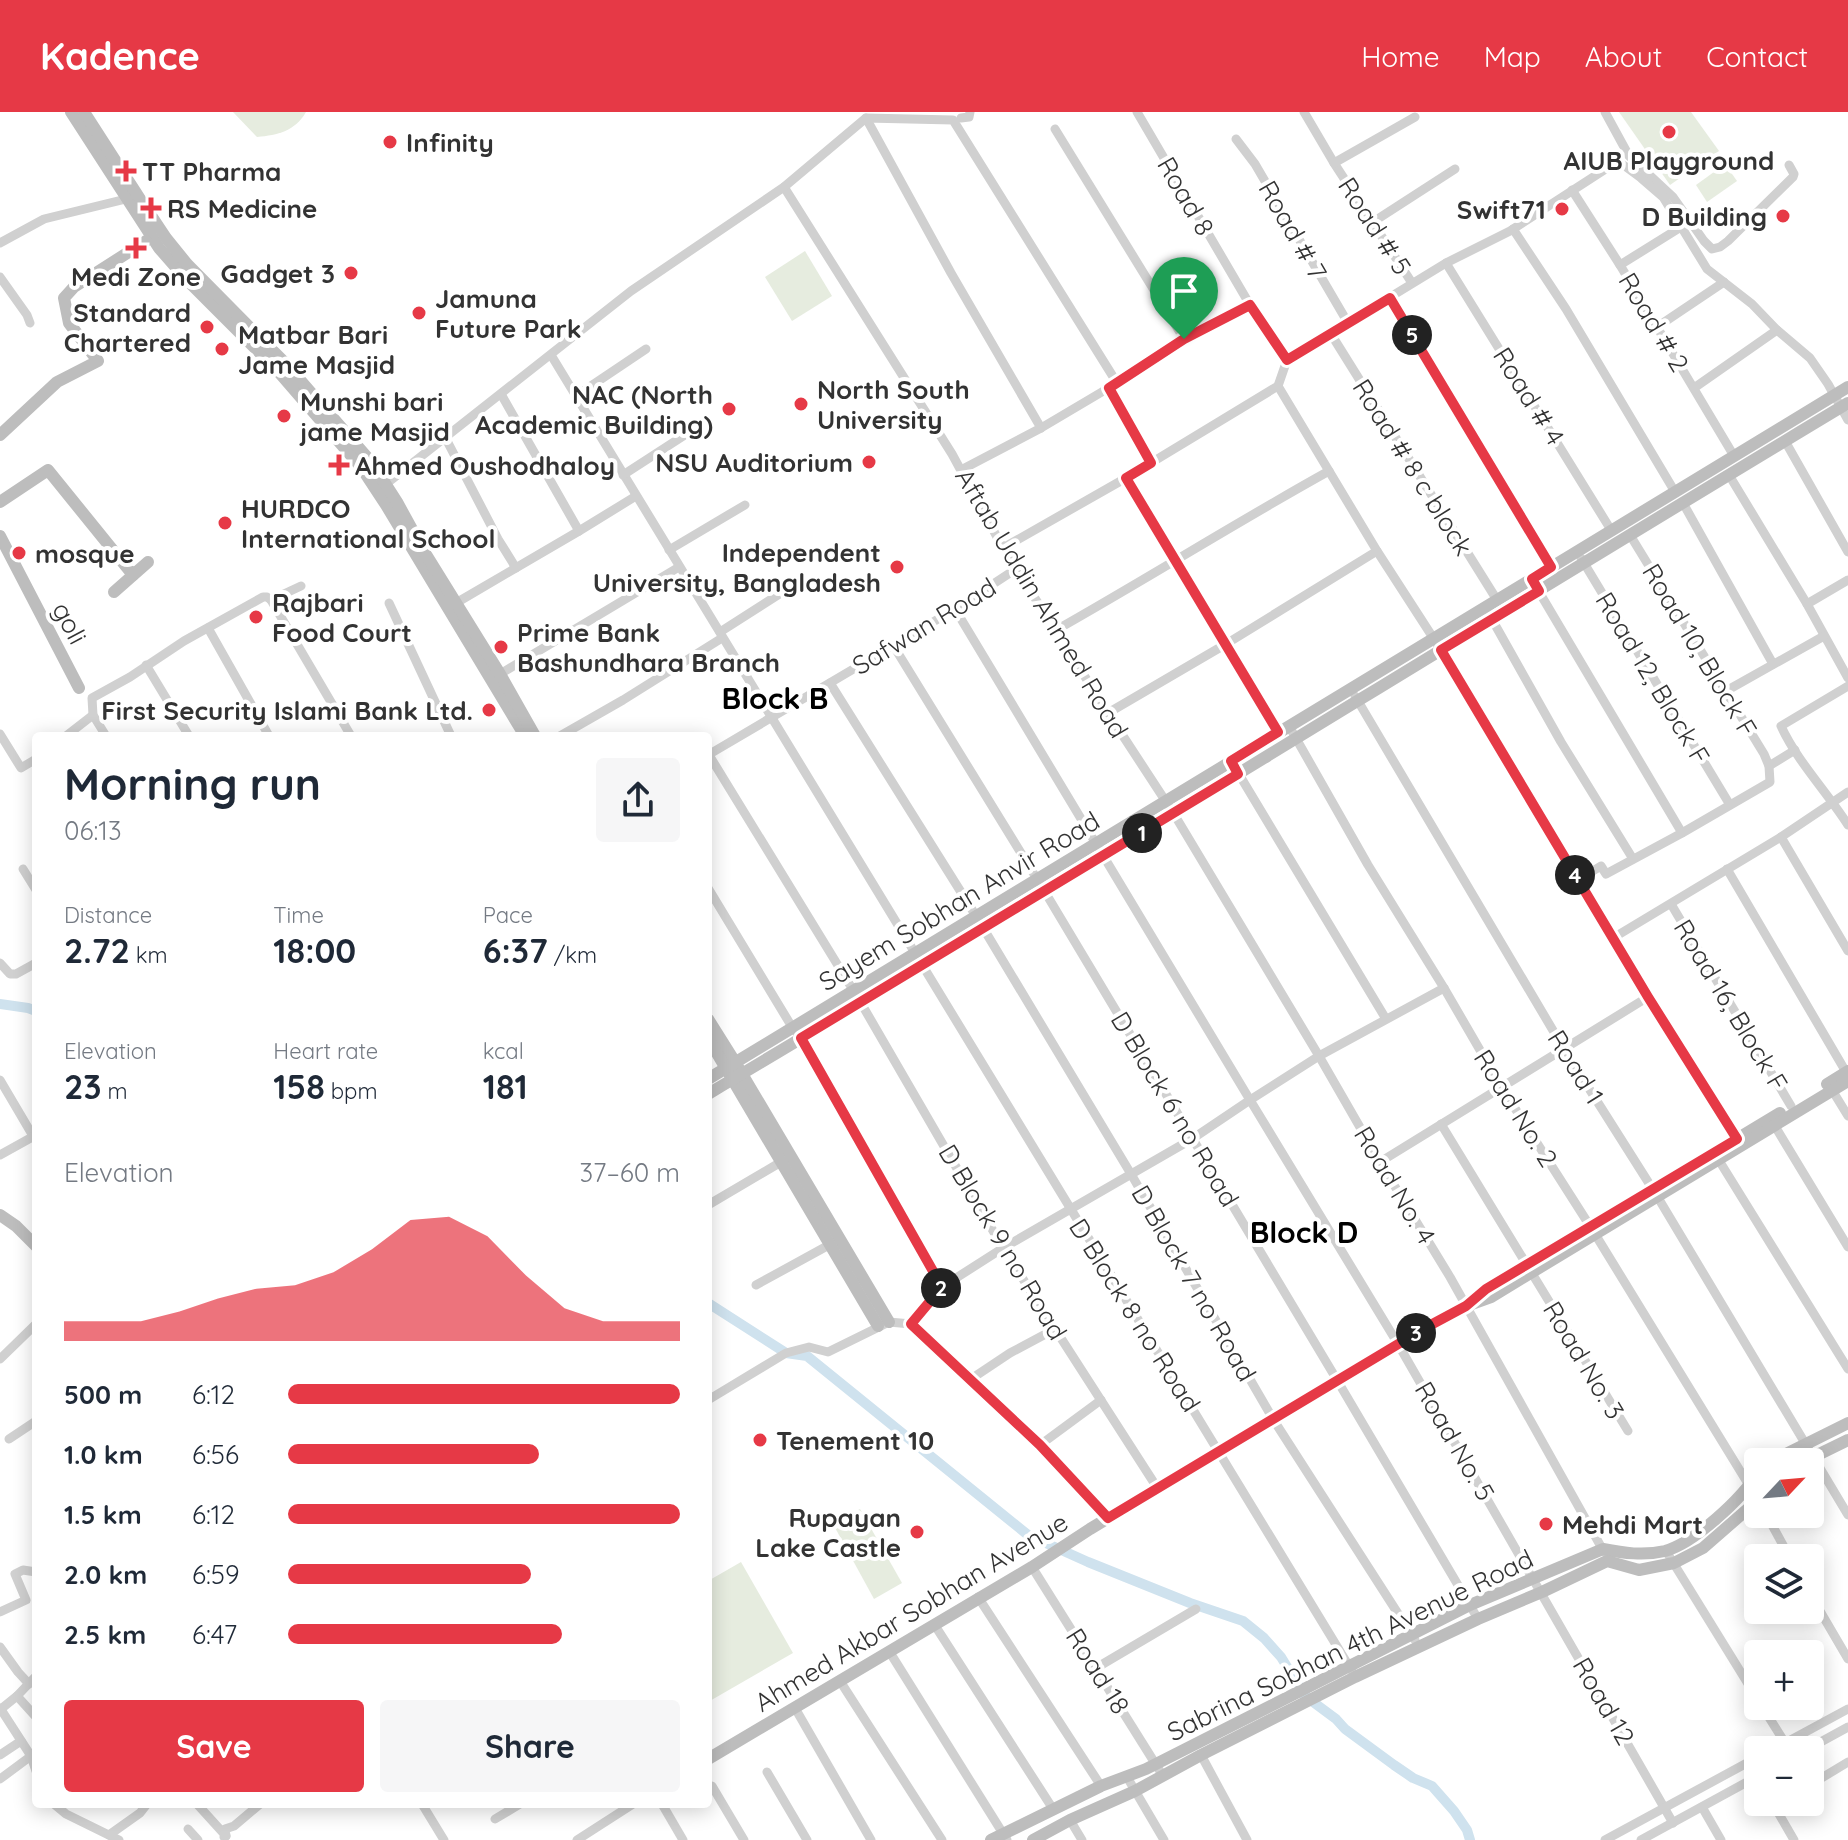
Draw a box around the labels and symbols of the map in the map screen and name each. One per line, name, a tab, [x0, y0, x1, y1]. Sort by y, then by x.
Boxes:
marker: AIUB Playground	[1660, 123, 1678, 141]
place label: Infinity	[406, 126, 494, 159]
marker: Infinity	[381, 133, 399, 151]
place label: AIUB Playground	[1564, 144, 1774, 177]
street label: Road 8	[1150, 151, 1222, 241]
place label: TT Pharma	[142, 155, 281, 188]
marker: TT Pharma	[117, 162, 135, 180]
street label: Road # 5	[1331, 171, 1419, 281]
street label: Road # 7	[1251, 175, 1335, 285]
place label: RS Medicine	[167, 192, 317, 225]
place label: Swift71	[1457, 193, 1546, 226]
marker: RS Medicine	[142, 199, 160, 217]
marker: Swift71	[1553, 200, 1571, 218]
place label: D Building	[1641, 200, 1767, 233]
marker: D Building	[1774, 207, 1792, 225]
marker: Medi Zone	[127, 239, 145, 257]
place label: Gadget 3	[221, 257, 335, 290]
pin	[1150, 257, 1218, 339]
place label: Medi Zone	[71, 260, 201, 293]
marker: Gadget 3	[342, 264, 360, 282]
street label: Road # 2	[1611, 266, 1697, 378]
place label: Jamuna Future Park	[435, 282, 582, 345]
place label: Standard Chartered	[64, 296, 191, 359]
marker: Jamuna Future Park	[410, 304, 428, 322]
pin: 5	[1392, 315, 1432, 355]
marker: Standard Chartered	[198, 318, 216, 336]
place label: Matbar Bari Jame Masjid	[238, 318, 395, 381]
marker: Matbar Bari Jame Masjid	[213, 340, 231, 358]
street label: Road # 4	[1486, 341, 1572, 451]
place label: North South University	[817, 373, 970, 436]
street label: Road # 8 c block	[1345, 373, 1481, 561]
place label: NAC (North Academic Building)	[475, 378, 713, 441]
place label: Munshi bari jame Masjid	[299, 385, 450, 448]
marker: North South University	[792, 395, 810, 413]
marker: NAC (North Academic Building)	[720, 400, 738, 418]
marker: Munshi bari jame Masjid	[275, 407, 293, 425]
place label: NSU Auditorium	[655, 446, 853, 479]
place label: Ahmed Oushodhaloy	[355, 449, 615, 482]
marker: NSU Auditorium	[860, 453, 878, 471]
marker: Ahmed Oushodhaloy	[330, 456, 348, 474]
street label: Aftab Uddin Ahmed Road	[948, 462, 1136, 744]
place label: HURDCO International School	[241, 492, 495, 555]
marker: HURDCO International School	[216, 514, 234, 532]
place label: Independent University, Bangladesh	[593, 536, 881, 599]
place label: mosque	[35, 537, 135, 570]
marker: mosque	[10, 544, 28, 562]
street label: Road 10, Block F	[1635, 557, 1765, 743]
marker: Independent University, Bangladesh	[888, 558, 906, 576]
street label: Safwan Road	[846, 570, 1002, 682]
place label: Rajbari Food Court	[272, 586, 412, 649]
street label: Road 12, Block F	[1589, 586, 1717, 770]
street label: goli	[45, 596, 95, 650]
marker: Rajbari Food Court	[247, 608, 265, 626]
place label: Prime Bank Bashundhara Branch	[517, 616, 780, 679]
marker: Prime Bank Bashundhara Branch	[492, 638, 510, 656]
district label: Block B	[722, 679, 828, 717]
place label: First Security Islami Bank Ltd.	[101, 694, 473, 727]
marker: First Security Islami Bank Ltd.	[480, 701, 498, 719]
street label: Sayem Sobhan Anvir Road	[813, 804, 1105, 998]
pin: 1	[1122, 813, 1162, 853]
pin: 4	[1555, 855, 1595, 895]
street label: Road 16, Block F	[1667, 913, 1795, 1097]
street label: D Block 6 no Road	[1104, 1005, 1246, 1213]
street label: Road 1	[1540, 1024, 1612, 1110]
street label: Road No. 2	[1467, 1043, 1565, 1173]
street label: Road No. 4	[1347, 1120, 1443, 1250]
street label: D Block 9 no Road	[932, 1138, 1074, 1346]
street label: D Block 7 no Road	[1124, 1179, 1264, 1387]
street label: D Block 8 no Road	[1062, 1212, 1208, 1418]
district label: Block D	[1250, 1213, 1358, 1251]
pin: 2	[921, 1268, 961, 1308]
street label: Road No. 3	[1536, 1295, 1632, 1425]
pin: 3	[1396, 1313, 1436, 1353]
street label: Road No. 5	[1408, 1375, 1502, 1507]
place label: Tenement 10	[776, 1424, 934, 1457]
marker: Tenement 10	[751, 1431, 769, 1449]
north arrow	[1744, 1448, 1824, 1528]
place label: Rupayan Lake Castle	[755, 1501, 901, 1564]
street label: Ahmed Akbar Sobhan Avenue	[748, 1505, 1074, 1719]
place label: Mehdi Mart	[1562, 1508, 1703, 1541]
marker: Mehdi Mart	[1537, 1515, 1555, 1533]
marker: Rupayan Lake Castle	[908, 1523, 926, 1541]
street label: Sabrina Sobhan 4th Avenue Road	[1162, 1542, 1538, 1748]
street label: Road 18	[1059, 1622, 1137, 1720]
street label: Road 12	[1566, 1651, 1642, 1751]

